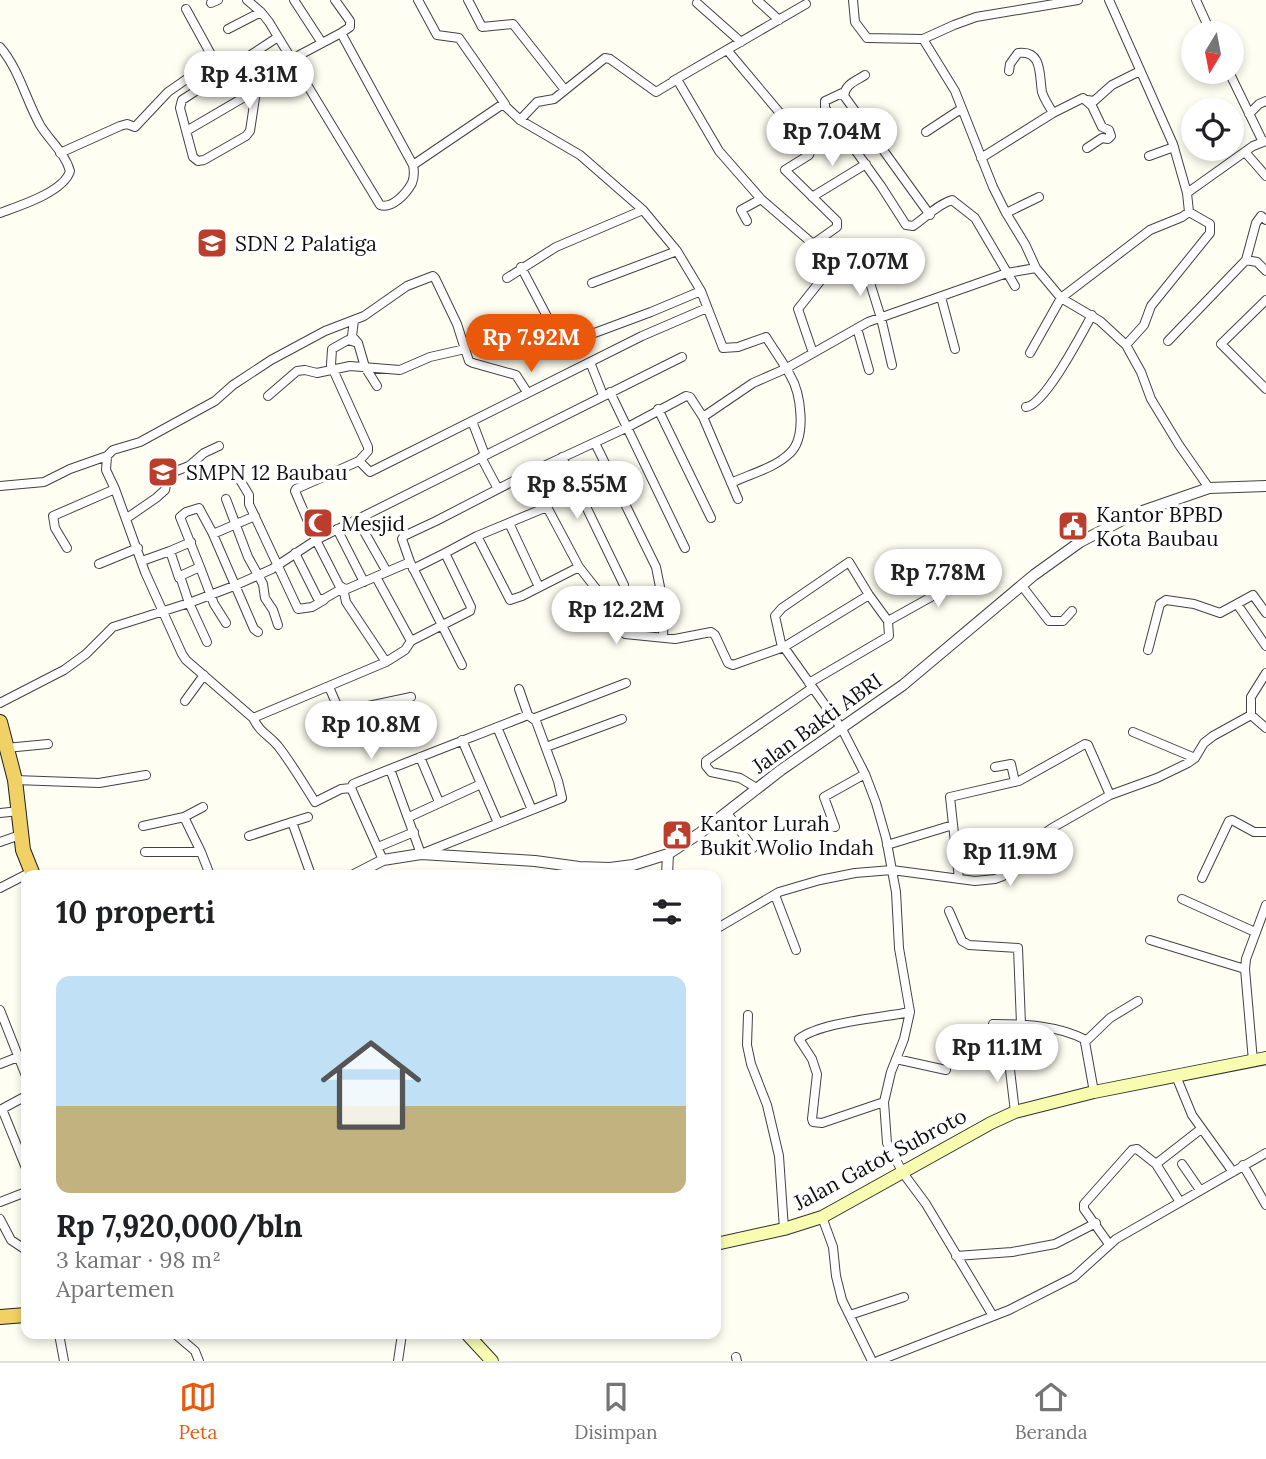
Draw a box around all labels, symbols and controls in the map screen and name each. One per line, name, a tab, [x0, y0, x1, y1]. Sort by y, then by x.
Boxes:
north arrow	[1181, 21, 1244, 84]
map controls	[1181, 21, 1244, 161]
pin: Rp 4.31M	[177, 52, 321, 111]
text: Rp 4.31M	[200, 59, 298, 88]
button: locate	[1181, 98, 1244, 161]
pin: Rp 7.04M	[760, 108, 904, 168]
text: Rp 7.04M	[782, 116, 882, 145]
school or university icon: SDN 2 Palatiga	[195, 226, 229, 260]
place label: SDN 2 Palatiga	[235, 230, 377, 257]
pin: Rp 7.07M	[788, 238, 932, 298]
text: Rp 7.07M	[811, 246, 909, 275]
pin: Rp 7.92M	[459, 314, 603, 374]
text: Rp 7.92M	[482, 322, 580, 351]
school or university icon: SMPN 12 Baubau	[146, 455, 180, 489]
place label: SMPN 12 Baubau	[186, 459, 348, 486]
pin: Rp 8.55M	[505, 462, 649, 521]
text: Rp 8.55M	[526, 469, 628, 498]
place label: Kantor BPBD Kota Baubau	[1096, 501, 1223, 552]
mosque icon: Mesjid	[301, 506, 335, 540]
public building icon: Kantor BPBD Kota Baubau	[1056, 509, 1090, 543]
place label: Mesjid	[341, 510, 405, 537]
pin: Rp 7.78M	[866, 550, 1010, 609]
text: Rp 7.78M	[890, 557, 986, 586]
pin: Rp 12.2M	[544, 586, 688, 646]
text: Rp 12.2M	[567, 594, 665, 623]
street label: Jalan Bakti ABRI	[746, 667, 887, 780]
pin: Rp 10.8M	[299, 702, 443, 761]
text: Rp 10.8M	[321, 709, 421, 738]
place label: Kantor Lurah Bukit Wolio Indah	[700, 810, 874, 861]
public building icon: Kantor Lurah Bukit Wolio Indah	[660, 818, 694, 852]
pin: Rp 11.9M	[938, 828, 1082, 888]
text: Rp 11.9M	[962, 836, 1058, 865]
text: 10 properti	[56, 893, 215, 931]
icon: filters	[648, 893, 686, 931]
icon: home	[308, 1022, 434, 1148]
pin: Rp 11.1M	[925, 1024, 1069, 1084]
text: Rp 11.1M	[951, 1032, 1043, 1061]
street label: Jalan Gatot Subroto	[788, 1102, 971, 1216]
text: Rp 7,920,000/bln	[56, 1207, 303, 1245]
text: 3 kamar · 98 m²	[56, 1245, 221, 1274]
text: Apartemen	[56, 1274, 174, 1303]
tab: Peta	[179, 1378, 217, 1444]
tab: Disimpan	[574, 1378, 658, 1444]
tab: Beranda	[1015, 1378, 1087, 1444]

